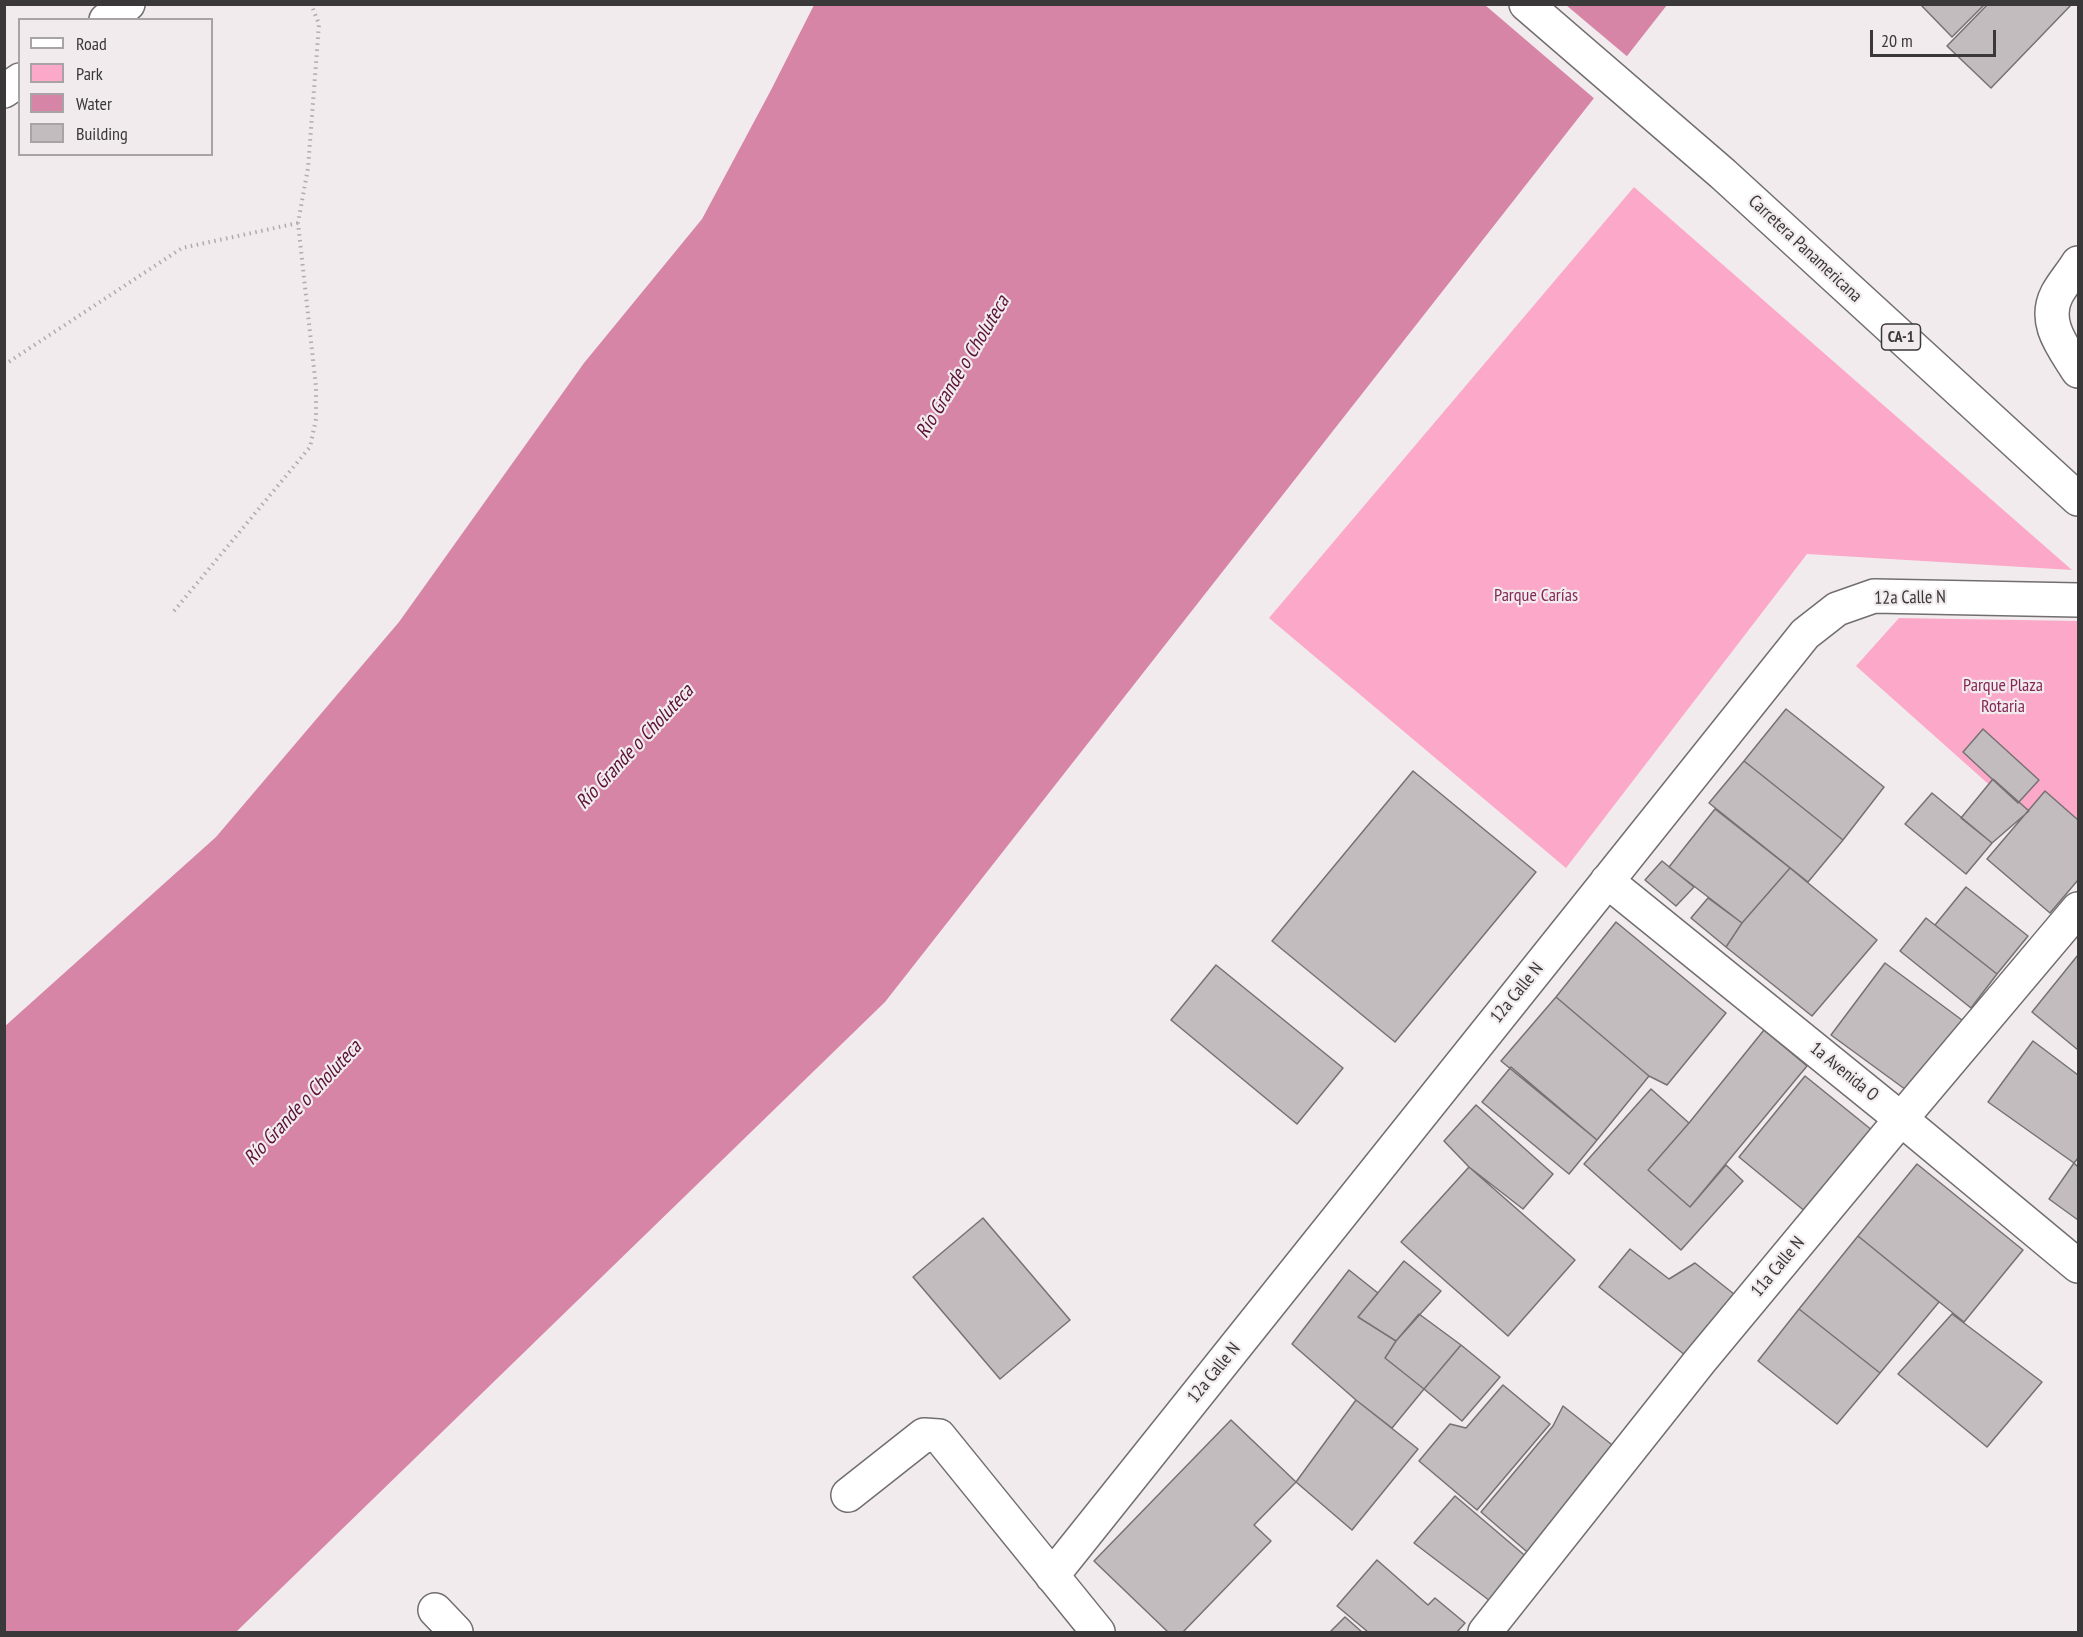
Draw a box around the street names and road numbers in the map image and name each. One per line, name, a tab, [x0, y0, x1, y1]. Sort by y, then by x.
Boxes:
street label: Carretera Panamericana	[1744, 191, 1866, 307]
road number: CA-1	[1882, 324, 1920, 350]
street label: 12a Calle N	[1874, 587, 1946, 609]
street label: 12a Calle N	[1486, 958, 1548, 1028]
street label: 1a Avenida O	[1805, 1038, 1883, 1106]
street label: 11a Calle N	[1747, 1233, 1809, 1301]
street label: 12a Calle N	[1183, 1338, 1245, 1408]

